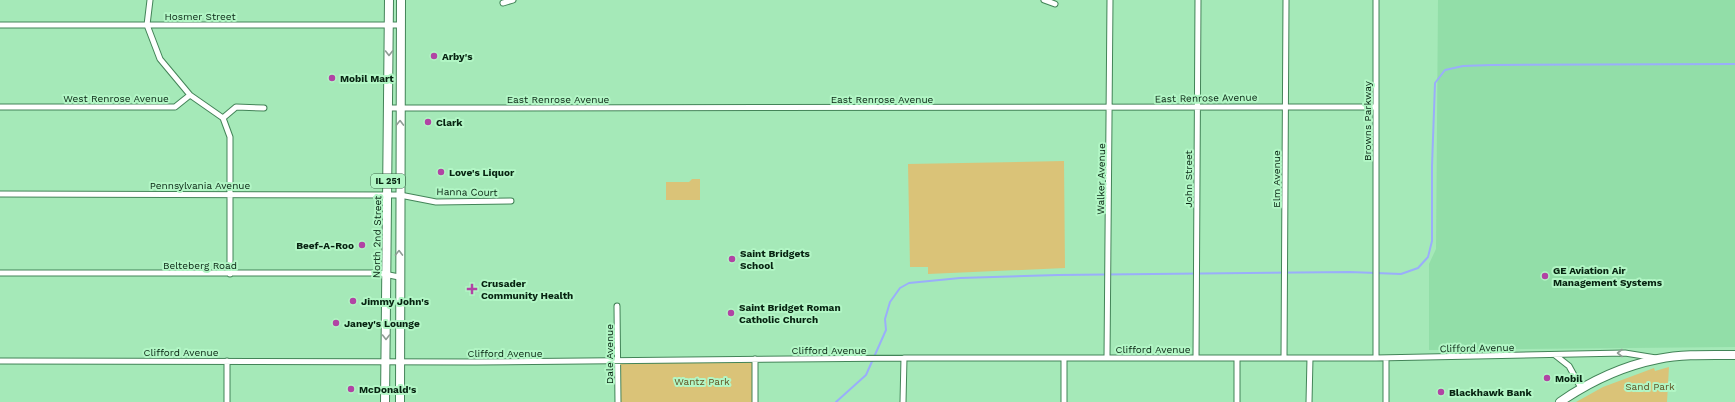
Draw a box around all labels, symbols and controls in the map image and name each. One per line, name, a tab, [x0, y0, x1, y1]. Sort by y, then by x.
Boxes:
street label: Hosmer Street	[164, 11, 236, 22]
one-way arrow	[385, 50, 393, 56]
marker: Arby's	[429, 51, 439, 61]
place label: Arby's	[442, 51, 473, 62]
marker: Mobil Mart	[327, 73, 337, 83]
place label: Mobil Mart	[340, 73, 394, 84]
street label: Browns Parkway	[1362, 80, 1373, 161]
street label: East Renrose Avenue	[1155, 92, 1258, 104]
street label: West Renrose Avenue	[63, 93, 169, 104]
street label: East Renrose Avenue	[507, 94, 610, 105]
street label: East Renrose Avenue	[831, 94, 934, 105]
marker: Clark	[423, 117, 433, 127]
place label: Clark	[436, 117, 463, 128]
one-way arrow	[396, 120, 404, 126]
street label: Walker Avenue	[1095, 143, 1107, 215]
street label: John Street	[1183, 149, 1194, 208]
street label: Elm Avenue	[1271, 150, 1282, 208]
marker: Love's Liquor	[436, 167, 446, 177]
place label: Love's Liquor	[449, 167, 515, 178]
road number: IL 251	[371, 174, 405, 188]
street label: Pennsylvania Avenue	[150, 180, 250, 191]
street label: Hanna Court	[436, 186, 498, 198]
street label: North 2nd Street	[371, 195, 383, 278]
place label: Beef-A-Roo	[296, 240, 354, 251]
marker: Beef-A-Roo	[357, 240, 367, 250]
place label: Saint Bridgets School	[740, 248, 811, 271]
one-way arrow	[395, 250, 403, 256]
marker: Saint Bridgets School	[727, 254, 737, 264]
street label: Belteberg Road	[163, 260, 237, 271]
place label: GE Aviation Air Management Systems	[1553, 265, 1663, 288]
marker: GE Aviation Air Management Systems	[1540, 271, 1550, 281]
place label: Crusader Community Health	[481, 278, 573, 301]
marker: Crusader Community Health	[466, 283, 478, 295]
marker: Jimmy John's	[348, 296, 358, 306]
place label: Jimmy John's	[361, 296, 430, 307]
place label: Saint Bridget Roman Catholic Church	[739, 302, 841, 325]
marker: Saint Bridget Roman Catholic Church	[726, 308, 736, 318]
marker: Janey's Lounge	[331, 318, 341, 328]
place label: Janey's Lounge	[344, 318, 420, 329]
street label: Dale Avenue	[604, 324, 615, 384]
one-way arrow	[382, 334, 390, 340]
street label: Clifford Avenue	[1439, 342, 1515, 354]
street label: Clifford Avenue	[1116, 344, 1191, 355]
street label: Clifford Avenue	[792, 345, 867, 356]
street label: Clifford Avenue	[144, 347, 219, 358]
street label: Clifford Avenue	[468, 348, 543, 359]
one-way arrow	[1617, 349, 1623, 357]
marker: Mobil	[1542, 373, 1552, 383]
place label: Mobil	[1555, 373, 1583, 384]
park label: Wantz Park	[674, 376, 730, 387]
park label: Sand Park	[1625, 381, 1675, 392]
marker: McDonald's	[346, 384, 356, 394]
place label: McDonald's	[359, 384, 417, 395]
marker: Blackhawk Bank	[1436, 387, 1446, 397]
place label: Blackhawk Bank	[1449, 387, 1532, 398]

